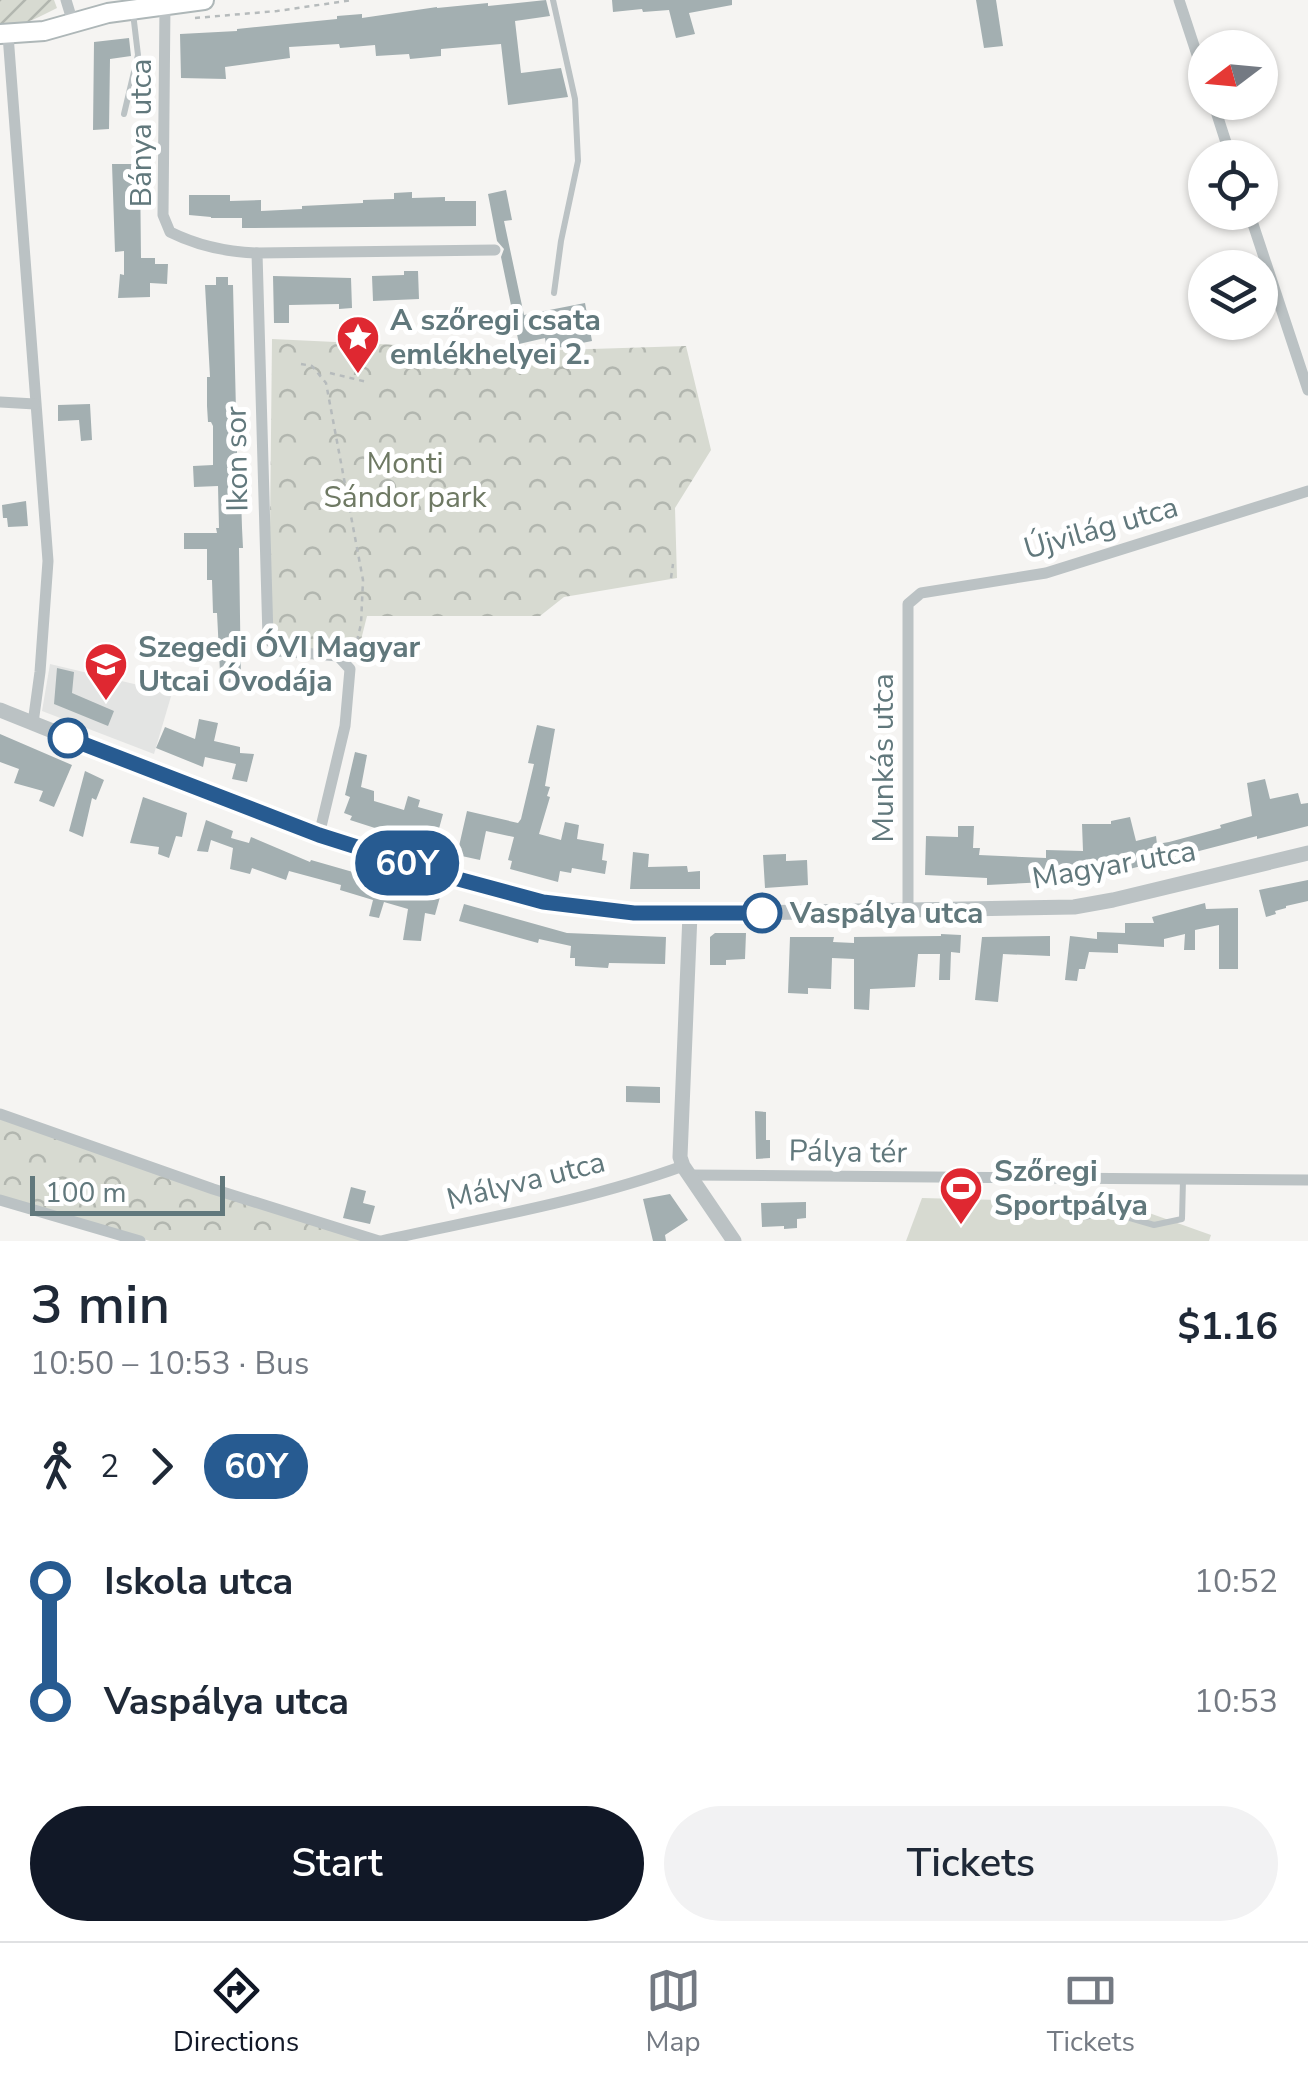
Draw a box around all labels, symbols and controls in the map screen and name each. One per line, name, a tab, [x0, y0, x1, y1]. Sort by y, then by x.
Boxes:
north arrow	[1188, 30, 1278, 120]
map controls	[1188, 30, 1278, 340]
street label: Bánya utca	[121, 59, 162, 207]
button: locate	[1188, 140, 1278, 230]
button: layers	[1188, 250, 1278, 340]
place label: A szőregi csata emlékhelyei 2.	[390, 300, 601, 375]
place icon: A szőregi csata emlékhelyei 2.	[335, 314, 381, 375]
street label: Ikon sor	[216, 406, 258, 512]
park label: Monti Sándor park	[323, 443, 488, 518]
street label: Újvilág utca	[1019, 486, 1183, 570]
place label: Szegedi ÓVI Magyar Utcai Óvodája	[138, 627, 421, 702]
school or university icon: Szegedi ÓVI Magyar Utcai Óvodája	[83, 641, 129, 702]
street label: Munkás utca	[863, 673, 904, 843]
unlabelled marker	[49, 719, 87, 757]
line badge: 60Y	[350, 830, 464, 896]
street label: Magyar utca	[1029, 830, 1199, 900]
text: 60Y	[375, 840, 439, 887]
place label: Vaspálya utca	[789, 893, 983, 934]
marker: Vaspálya utca	[743, 894, 781, 932]
street label: Pálya tér	[788, 1130, 908, 1174]
street label: Mályva utca	[443, 1142, 609, 1220]
place label: Szőregi Sportpálya	[994, 1151, 1148, 1226]
sports icon: Szőregi Sportpálya	[938, 1165, 984, 1226]
scale bar	[30, 1171, 225, 1216]
text: 100 m	[45, 1174, 127, 1212]
text: 3 min	[30, 1267, 170, 1342]
text: $1.16	[1177, 1301, 1278, 1352]
text: 10:50 – 10:53 · Bus	[30, 1342, 309, 1385]
icon: walk	[30, 1439, 85, 1494]
icon: forward	[134, 1439, 189, 1494]
text: 60Y	[224, 1443, 288, 1490]
text: 2	[100, 1445, 119, 1488]
text: Iskola utca	[104, 1556, 293, 1607]
text: 10:52	[1194, 1560, 1278, 1603]
text: Vaspálya utca	[104, 1676, 349, 1727]
text: 10:53	[1194, 1680, 1278, 1723]
button: Start	[30, 1806, 644, 1921]
button: Tickets	[664, 1806, 1278, 1921]
tab: Directions	[173, 1963, 299, 2061]
tab: Map	[645, 1963, 701, 2061]
tab: Tickets	[1047, 1963, 1135, 2061]

